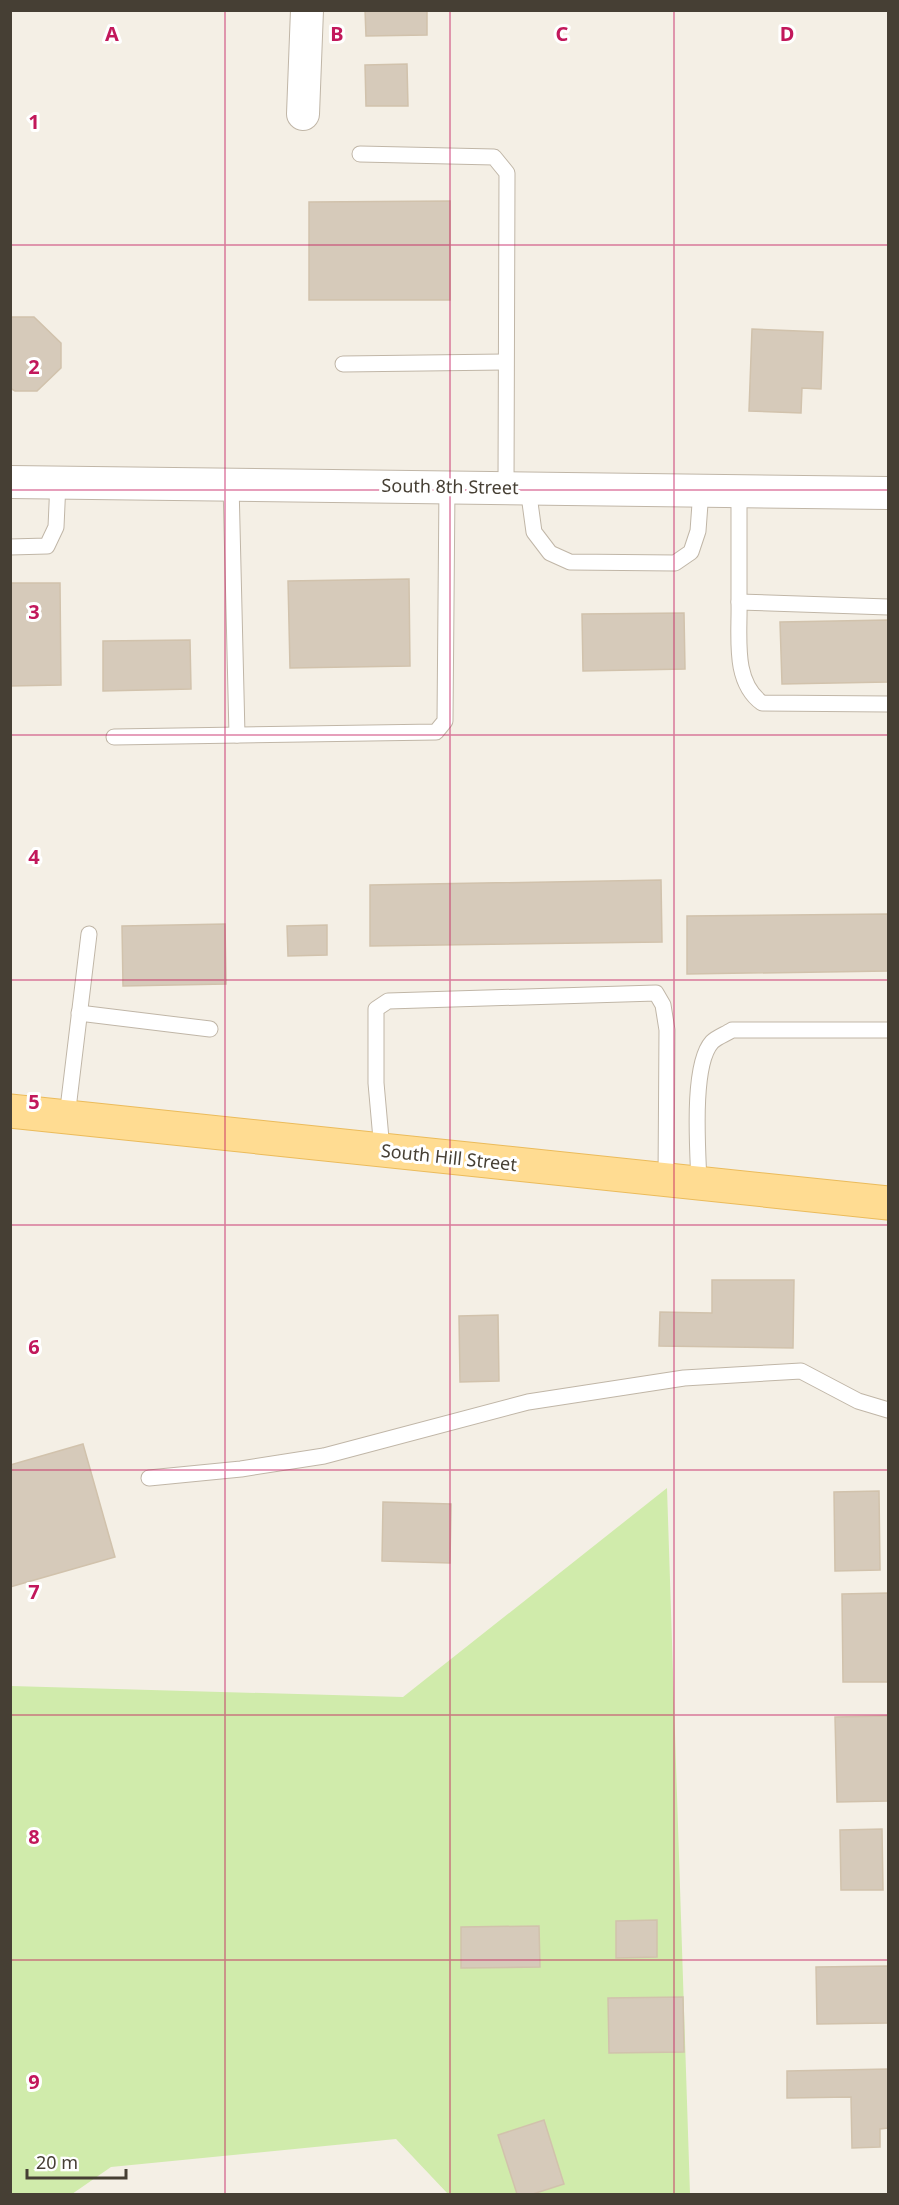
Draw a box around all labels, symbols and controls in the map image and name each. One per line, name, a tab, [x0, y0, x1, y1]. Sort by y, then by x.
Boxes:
text: A	[105, 20, 119, 47]
text: B	[330, 20, 344, 47]
text: C	[556, 20, 569, 47]
text: D	[780, 20, 794, 47]
text: 1	[28, 108, 40, 135]
text: 2	[28, 353, 40, 380]
street label: South 8th Street	[381, 473, 519, 499]
text: 3	[28, 598, 40, 625]
text: 4	[28, 843, 40, 870]
text: 5	[28, 1088, 40, 1115]
street label: South Hill Street	[380, 1138, 519, 1176]
text: 6	[28, 1333, 40, 1360]
text: 7	[28, 1578, 40, 1605]
text: 8	[28, 1823, 40, 1850]
text: 9	[28, 2068, 40, 2095]
scale bar	[27, 2142, 126, 2180]
text: 20 m	[36, 2150, 78, 2174]

